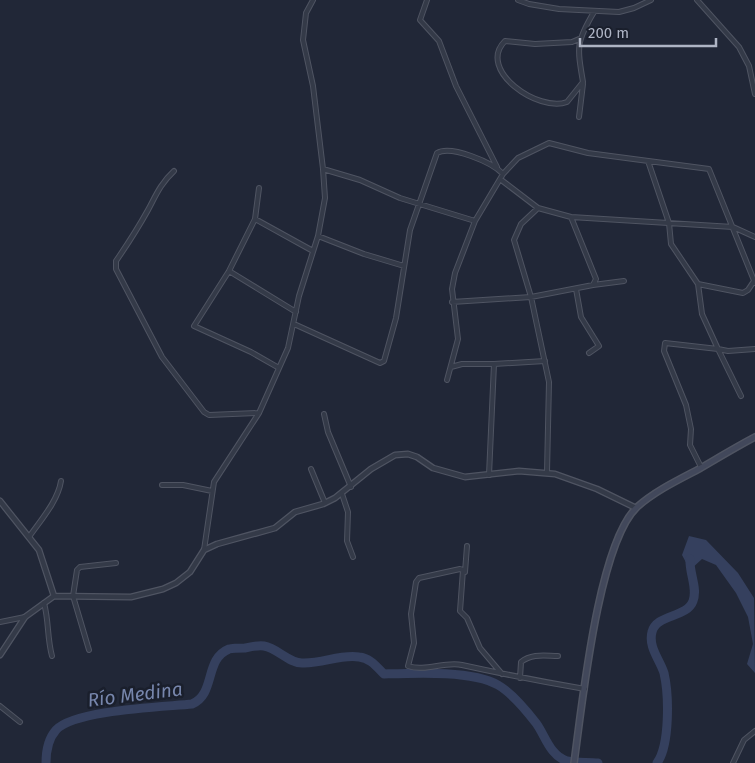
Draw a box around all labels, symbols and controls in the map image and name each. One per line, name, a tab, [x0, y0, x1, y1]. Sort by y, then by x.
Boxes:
scale bar	[580, 15, 716, 47]
text: 200 m	[588, 24, 629, 42]
water label: Río Medina	[86, 677, 184, 712]

